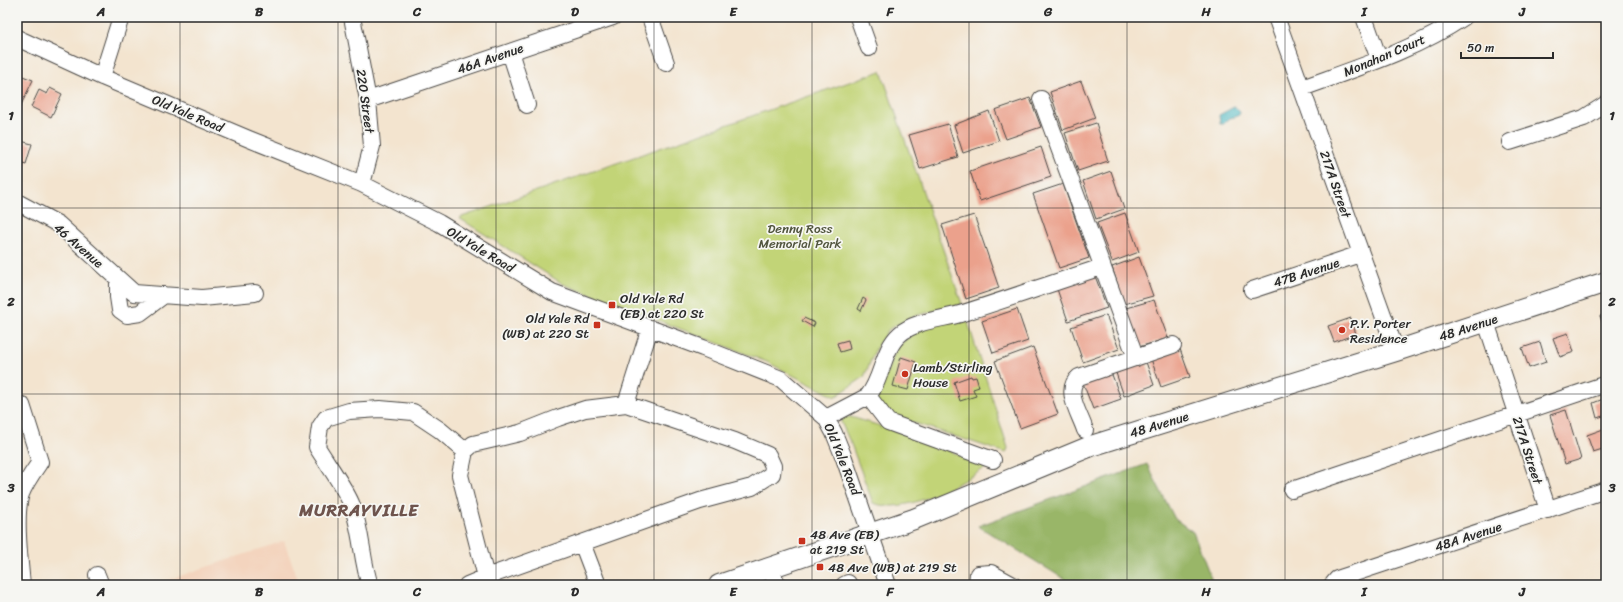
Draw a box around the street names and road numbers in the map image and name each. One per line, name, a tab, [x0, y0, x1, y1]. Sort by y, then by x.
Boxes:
street label: Monahan Court	[1340, 28, 1429, 83]
street label: 46A Avenue	[454, 36, 526, 81]
street label: 220 Street	[350, 68, 381, 135]
street label: Old Yale Road	[148, 88, 228, 139]
street label: 217A Street	[1313, 147, 1358, 222]
street label: 46 Avenue	[48, 217, 109, 274]
street label: Old Yale Road	[442, 220, 520, 279]
street label: 47B Avenue	[1270, 251, 1342, 294]
street label: 48 Avenue	[1436, 307, 1501, 348]
street label: 48 Avenue	[1127, 405, 1192, 444]
street label: 217A Street	[1506, 413, 1550, 488]
street label: Old Yale Road	[818, 420, 868, 500]
street label: 48A Avenue	[1432, 515, 1505, 558]

